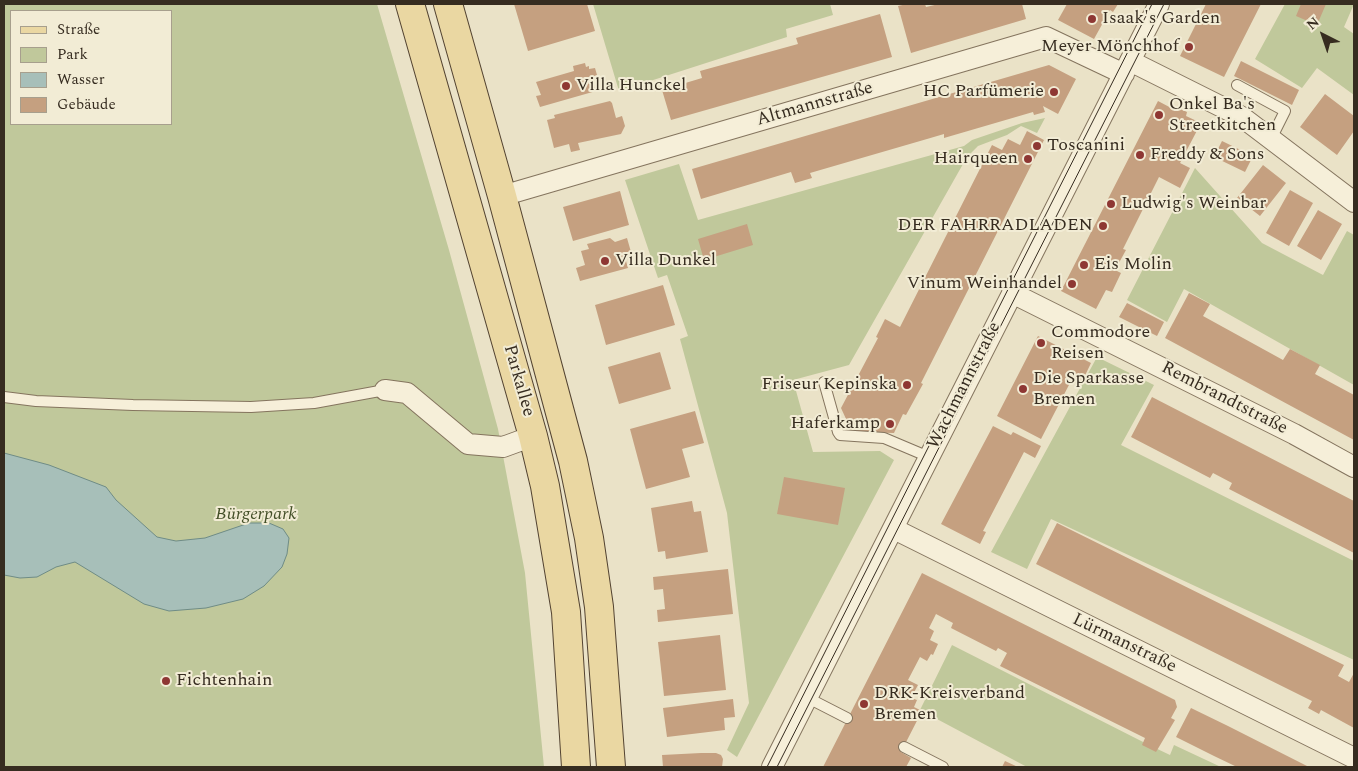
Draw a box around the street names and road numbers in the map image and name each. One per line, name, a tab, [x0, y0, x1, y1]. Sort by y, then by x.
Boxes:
street label: Altmannstraße	[754, 78, 876, 132]
street label: Wachmannstraße	[924, 319, 1006, 453]
street label: Parkallee	[497, 343, 539, 419]
street label: Rembrandtstraße	[1157, 358, 1291, 440]
street label: Lürmanstraße	[1068, 609, 1180, 679]

